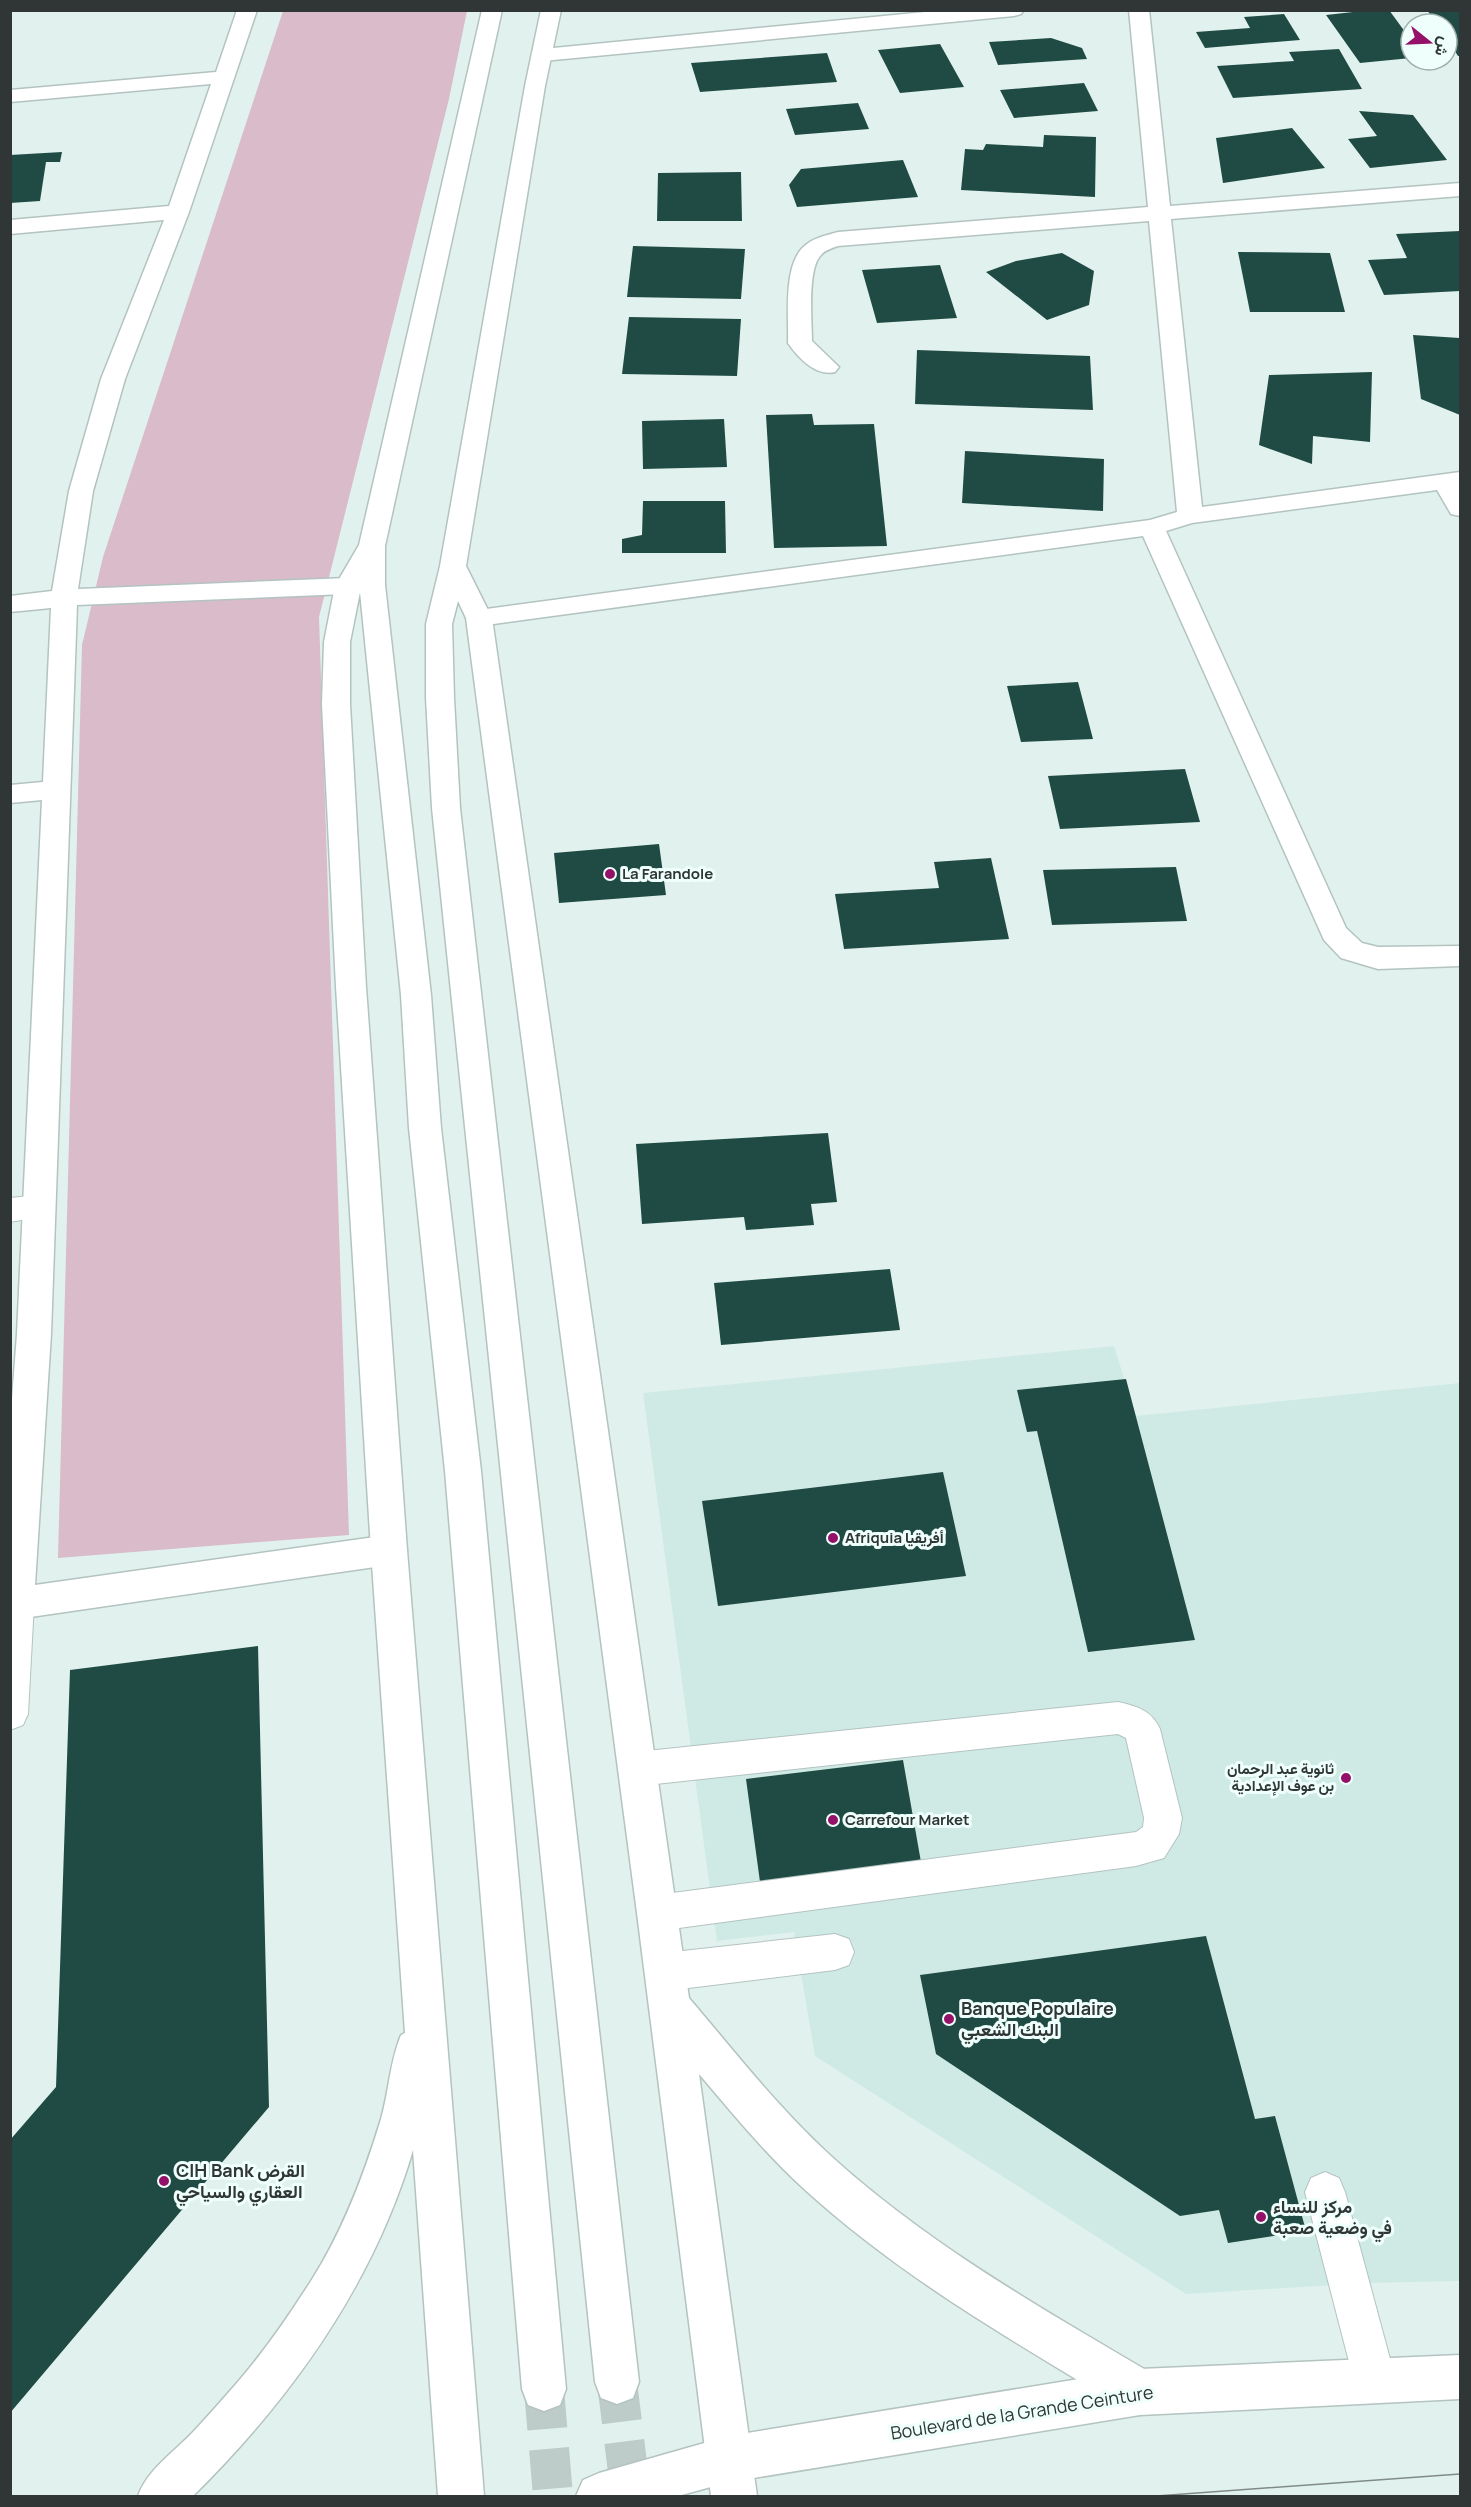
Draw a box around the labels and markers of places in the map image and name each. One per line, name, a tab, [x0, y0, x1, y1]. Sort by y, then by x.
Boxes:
place label: La Farandole	[622, 863, 713, 884]
marker: La Farandole	[603, 867, 617, 881]
place label: Afriquia أفريقيا	[845, 1527, 944, 1548]
marker: Afriquia أفريقيا	[826, 1531, 840, 1545]
place label: ثانوية عبد الرحمان بن عوف الإعدادية	[1227, 1758, 1334, 1796]
marker: ثانوية عبد الرحمان بن عوف الإعدادية	[1339, 1771, 1353, 1785]
place label: Carrefour Market	[845, 1809, 969, 1830]
marker: Carrefour Market	[826, 1813, 840, 1827]
place label: Banque Populaire البنك الشعبي	[961, 1996, 1114, 2045]
marker: Banque Populaire البنك الشعبي	[942, 2012, 956, 2026]
place label: CIH Bank القرض العقاري والسياحي	[176, 2158, 305, 2207]
marker: CIH Bank القرض العقاري والسياحي	[157, 2174, 171, 2188]
place label: مركز للنساء في وضعية صعبة	[1273, 2194, 1392, 2243]
marker: مركز للنساء في وضعية صعبة	[1254, 2210, 1268, 2224]

